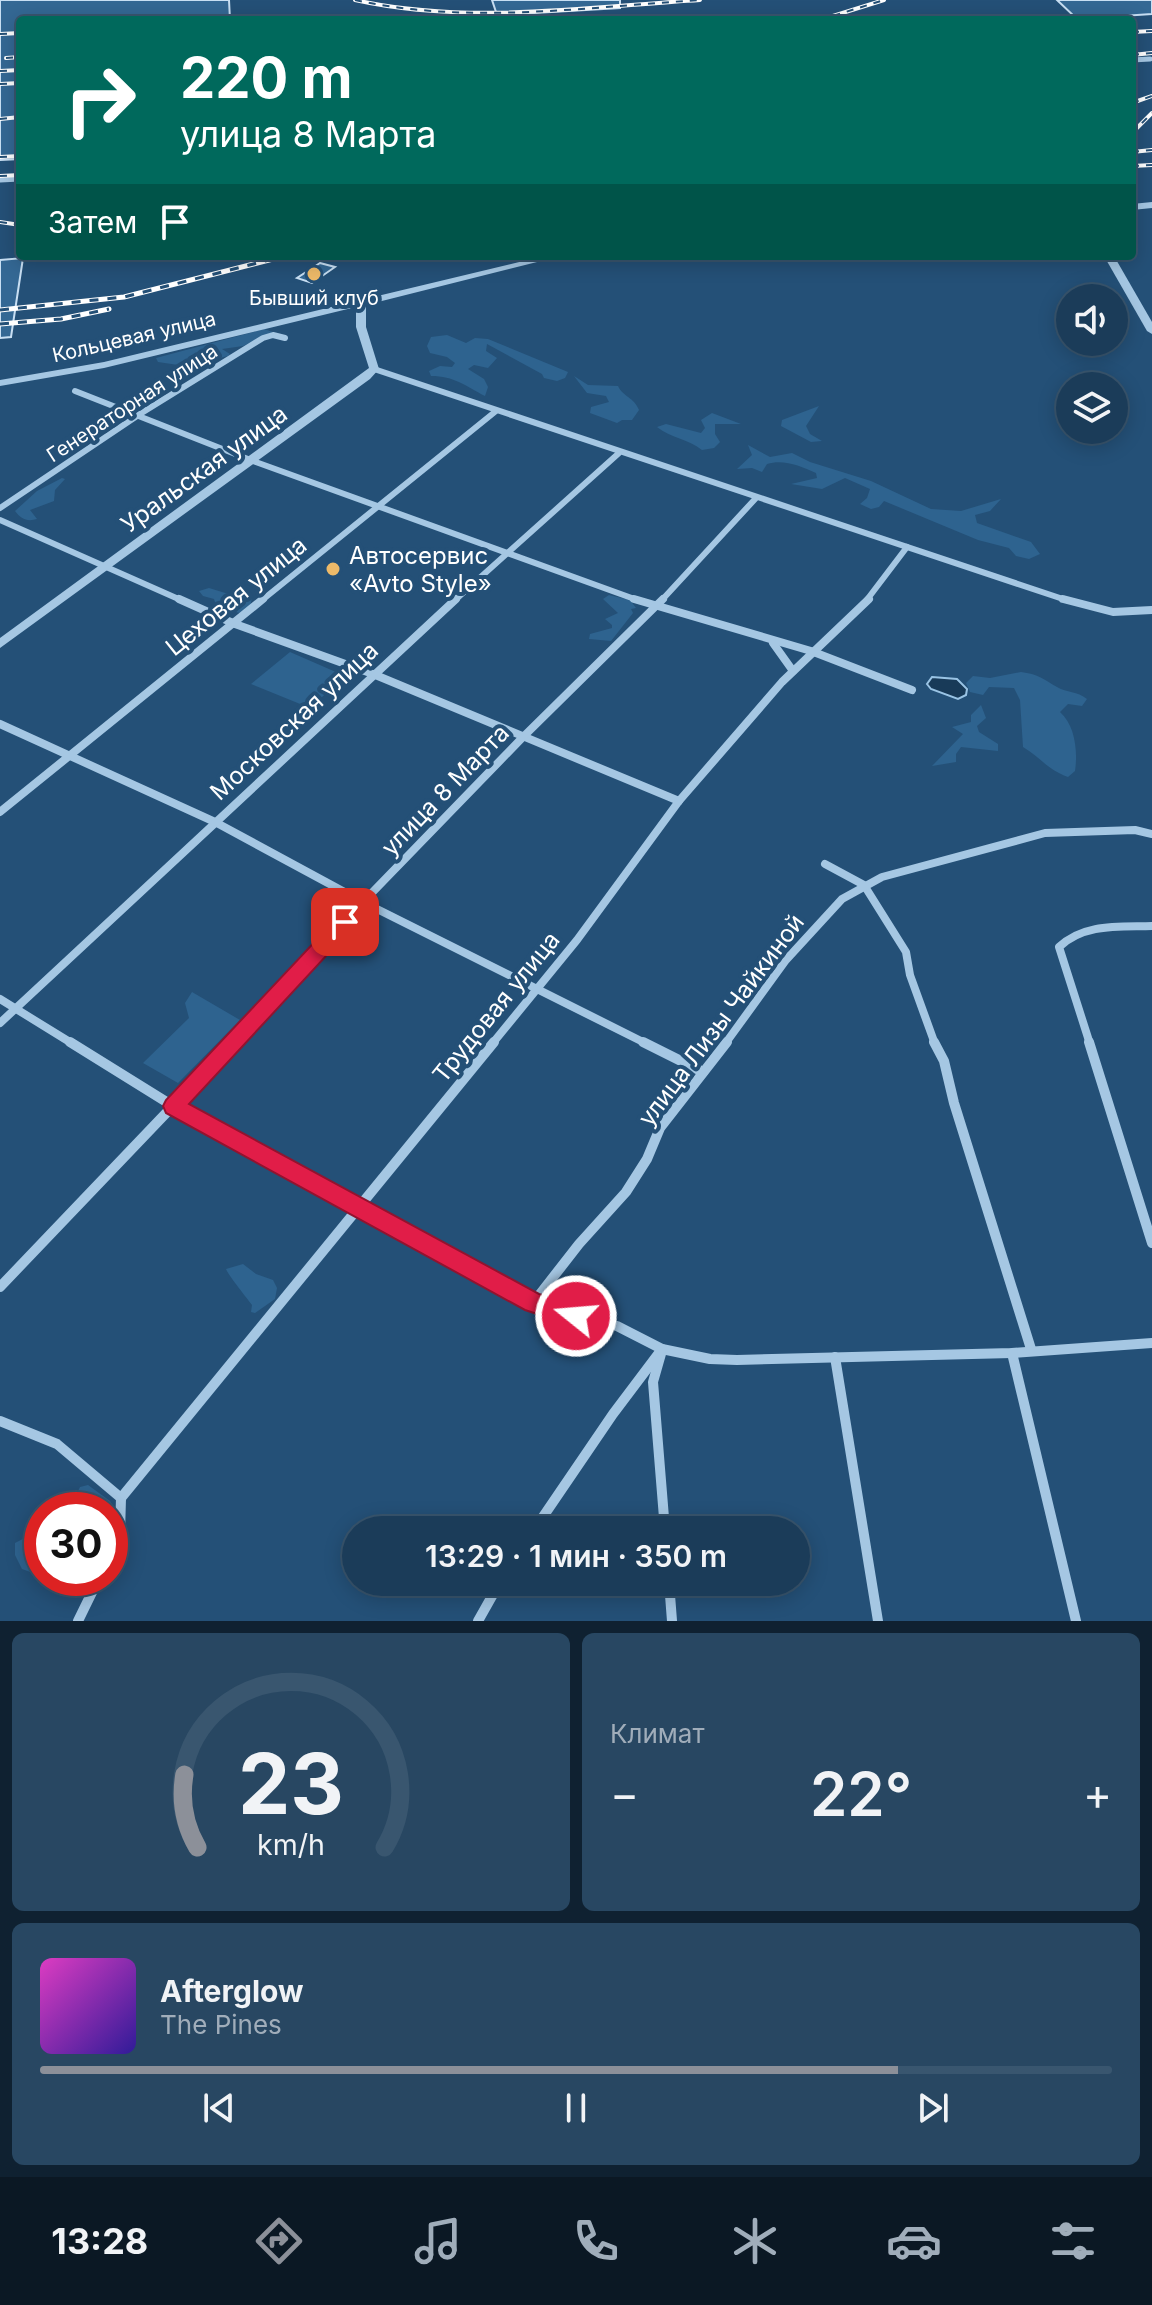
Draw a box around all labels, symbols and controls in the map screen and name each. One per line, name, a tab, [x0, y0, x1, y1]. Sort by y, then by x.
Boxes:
text: 220 m	[180, 44, 353, 112]
icon: right	[48, 48, 152, 152]
text: улица 8 Марта	[180, 112, 437, 156]
icon: arrive	[153, 200, 197, 244]
text: Затем	[48, 204, 137, 240]
marker: Бывший клуб	[305, 265, 323, 283]
map controls	[1056, 284, 1128, 444]
button: sound	[1056, 284, 1128, 356]
place label: Бывший клуб	[249, 286, 379, 310]
street label: Кольцевая улица	[50, 307, 218, 367]
street label: Генераторная улица	[42, 339, 222, 467]
button: layers	[1056, 372, 1128, 444]
street label: Уральская улица	[115, 399, 293, 539]
street label: Цеховая улица	[160, 530, 312, 662]
place label: Автосервис «Avto Style»	[349, 541, 492, 598]
marker: Автосервис «Avto Style»	[324, 560, 342, 578]
street label: Московская улица	[204, 636, 384, 806]
street label: улица 8 Марта	[375, 718, 515, 862]
pin	[311, 888, 379, 956]
icon: arrive	[323, 900, 367, 944]
street label: улица Лизы Чайкиной	[632, 908, 810, 1132]
street label: Трудовая улица	[426, 926, 566, 1088]
position arrow	[534, 1274, 618, 1358]
speed limit sign: 30	[24, 1492, 128, 1596]
text: 13:29 · 1 мин · 350 m	[425, 1538, 727, 1574]
text: Климат	[610, 1718, 705, 1749]
text: 23	[238, 1733, 344, 1834]
text: 22°	[810, 1758, 912, 1830]
text: −	[610, 1767, 639, 1821]
text: +	[1083, 1767, 1112, 1821]
text: km/h	[257, 1827, 325, 1862]
text: Afterglow	[160, 1973, 304, 2009]
text: The Pines	[160, 2009, 282, 2040]
icon: previous	[197, 2086, 241, 2130]
icon: pause	[554, 2086, 598, 2130]
icon: next	[911, 2086, 955, 2130]
icon: directions	[251, 2213, 307, 2269]
icon: music	[410, 2213, 466, 2269]
icon: phone	[568, 2213, 624, 2269]
icon: climate	[727, 2213, 783, 2269]
icon: car	[886, 2213, 942, 2269]
icon: filters	[1045, 2213, 1101, 2269]
text: 13:28	[51, 2219, 148, 2263]

